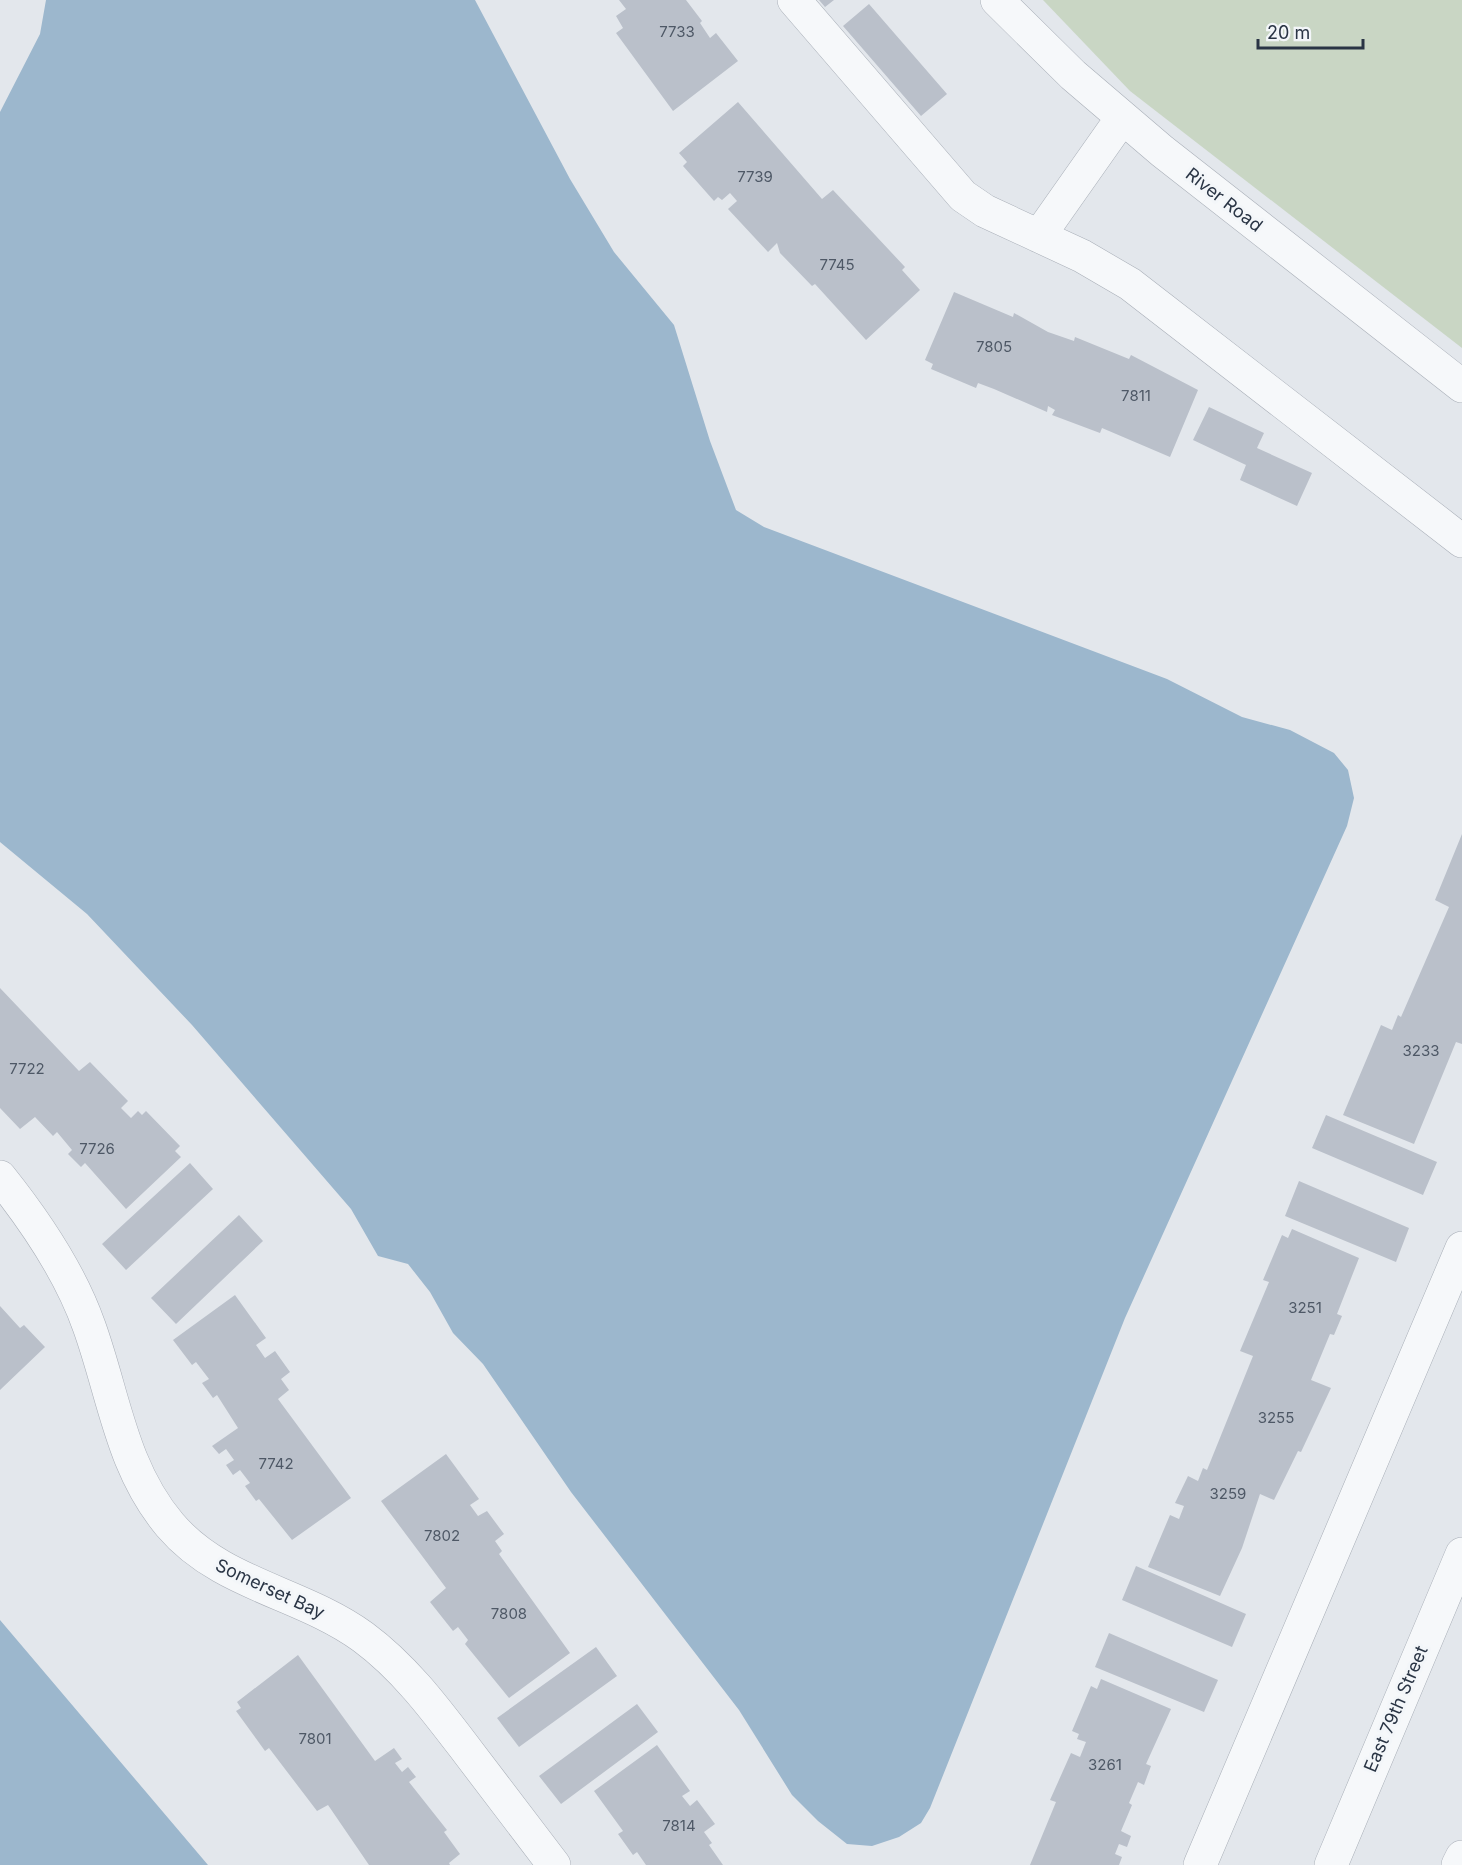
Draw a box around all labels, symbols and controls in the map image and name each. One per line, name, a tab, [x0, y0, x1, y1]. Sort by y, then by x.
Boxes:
scale bar	[1258, 12, 1363, 50]
house number: 7733	[659, 22, 695, 41]
text: 20 m	[1267, 22, 1310, 43]
street label: River Road	[1182, 163, 1267, 236]
house number: 7739	[737, 167, 773, 186]
house number: 7745	[819, 255, 855, 274]
house number: 7805	[976, 337, 1012, 356]
house number: 7811	[1121, 386, 1151, 405]
house number: 3233	[1403, 1041, 1439, 1060]
house number: 7722	[9, 1059, 45, 1078]
house number: 7726	[79, 1139, 115, 1158]
house number: 3251	[1288, 1298, 1322, 1317]
house number: 3255	[1258, 1408, 1294, 1427]
house number: 7742	[258, 1454, 294, 1473]
house number: 3259	[1210, 1484, 1246, 1503]
house number: 7802	[424, 1526, 460, 1545]
street label: Somerset Bay	[212, 1554, 328, 1623]
house number: 7808	[491, 1604, 527, 1623]
street label: East 79th Street	[1359, 1642, 1432, 1775]
house number: 7801	[298, 1729, 332, 1748]
house number: 3261	[1088, 1755, 1122, 1774]
house number: 7814	[662, 1816, 696, 1835]

